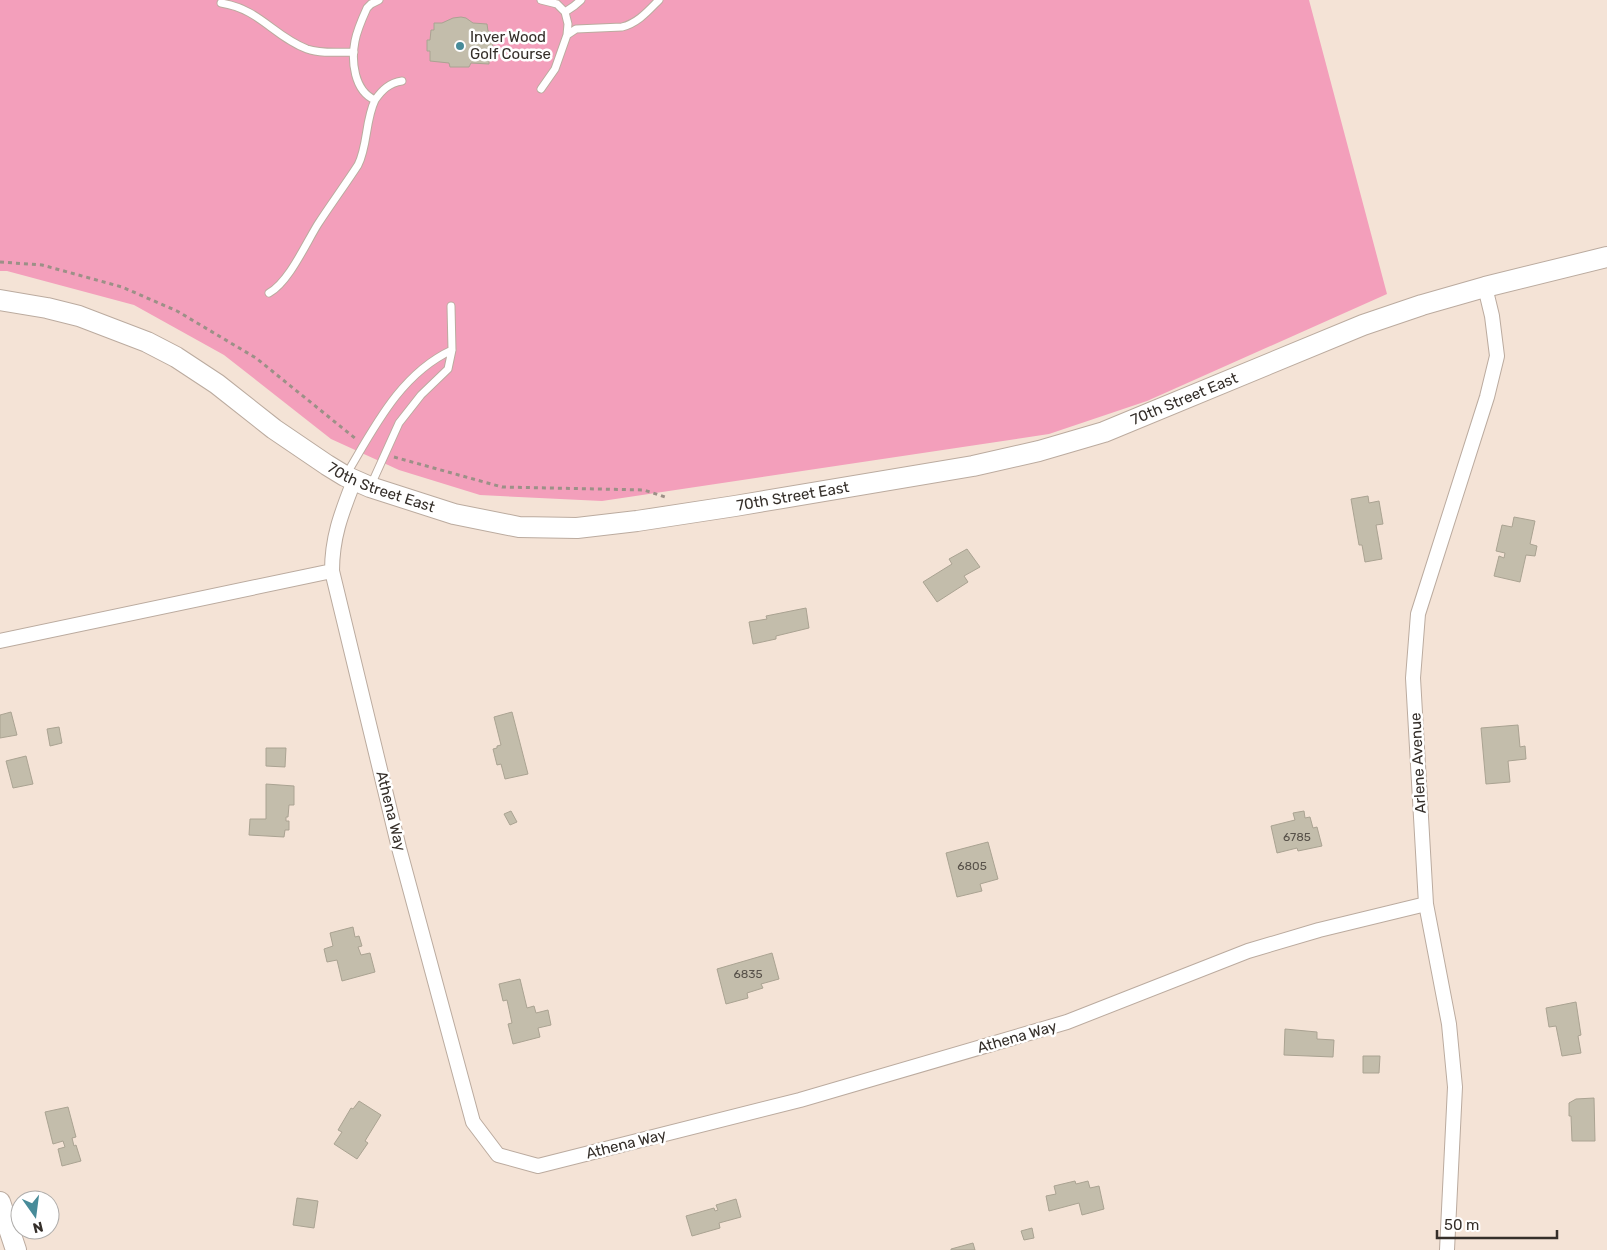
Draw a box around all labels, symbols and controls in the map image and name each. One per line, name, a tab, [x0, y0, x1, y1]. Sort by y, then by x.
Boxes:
place label: Inver Wood Golf Course	[470, 28, 551, 63]
marker: Inver Wood Golf Course	[454, 40, 466, 52]
street label: 70th Street East	[1128, 369, 1241, 429]
street label: 70th Street East	[324, 458, 437, 516]
street label: 70th Street East	[735, 478, 851, 515]
street label: Arlene Avenue	[1406, 712, 1430, 814]
street label: Athena Way	[372, 769, 410, 853]
house number: 6785	[1283, 830, 1311, 844]
house number: 6805	[957, 859, 987, 873]
house number: 6835	[733, 967, 763, 981]
street label: Athena Way	[975, 1017, 1059, 1057]
street label: Athena Way	[584, 1125, 668, 1163]
north arrow	[10, 1190, 60, 1240]
scale bar	[1437, 1208, 1557, 1240]
text: 50 m	[1444, 1216, 1479, 1234]
text: N	[31, 1218, 45, 1237]

